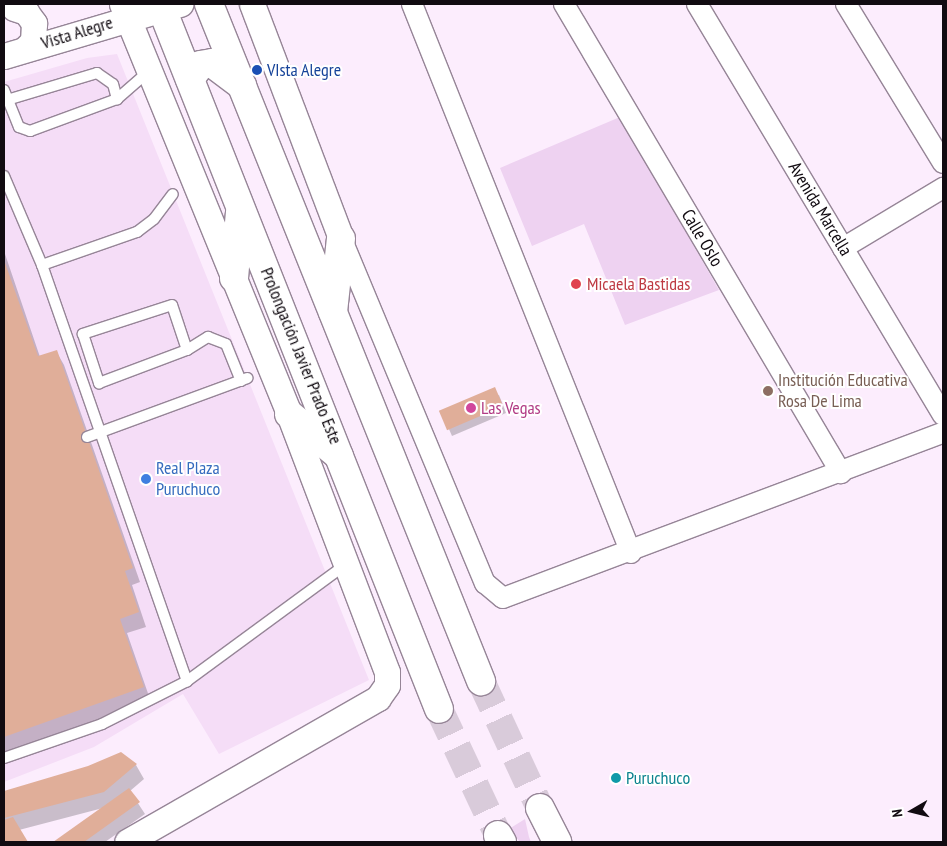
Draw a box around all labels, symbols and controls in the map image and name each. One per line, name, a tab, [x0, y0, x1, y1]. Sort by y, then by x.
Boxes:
street label: Vista Alegre	[38, 12, 116, 54]
place label: VIsta Alegre	[267, 59, 342, 81]
marker: VIsta Alegre	[251, 64, 263, 76]
street label: Avenida Marcella	[784, 158, 856, 260]
street label: Calle Oslo	[677, 206, 727, 270]
street label: Prolongación Javier Prado Este	[256, 264, 346, 448]
place label: Micaela Bastidas	[587, 273, 690, 295]
marker: Micaela Bastidas	[569, 277, 583, 291]
place label: Institución Educativa Rosa De Lima	[778, 370, 908, 412]
marker: Institución Educativa Rosa De Lima	[762, 385, 774, 397]
place label: Las Vegas	[481, 397, 541, 419]
marker: Las Vegas	[465, 402, 477, 414]
place label: Real Plaza Puruchuco	[156, 458, 220, 500]
marker: Real Plaza Puruchuco	[140, 473, 152, 485]
place label: Puruchuco	[626, 767, 690, 789]
marker: Puruchuco	[610, 772, 622, 784]
north arrow	[887, 786, 937, 836]
text: N	[888, 808, 907, 818]

